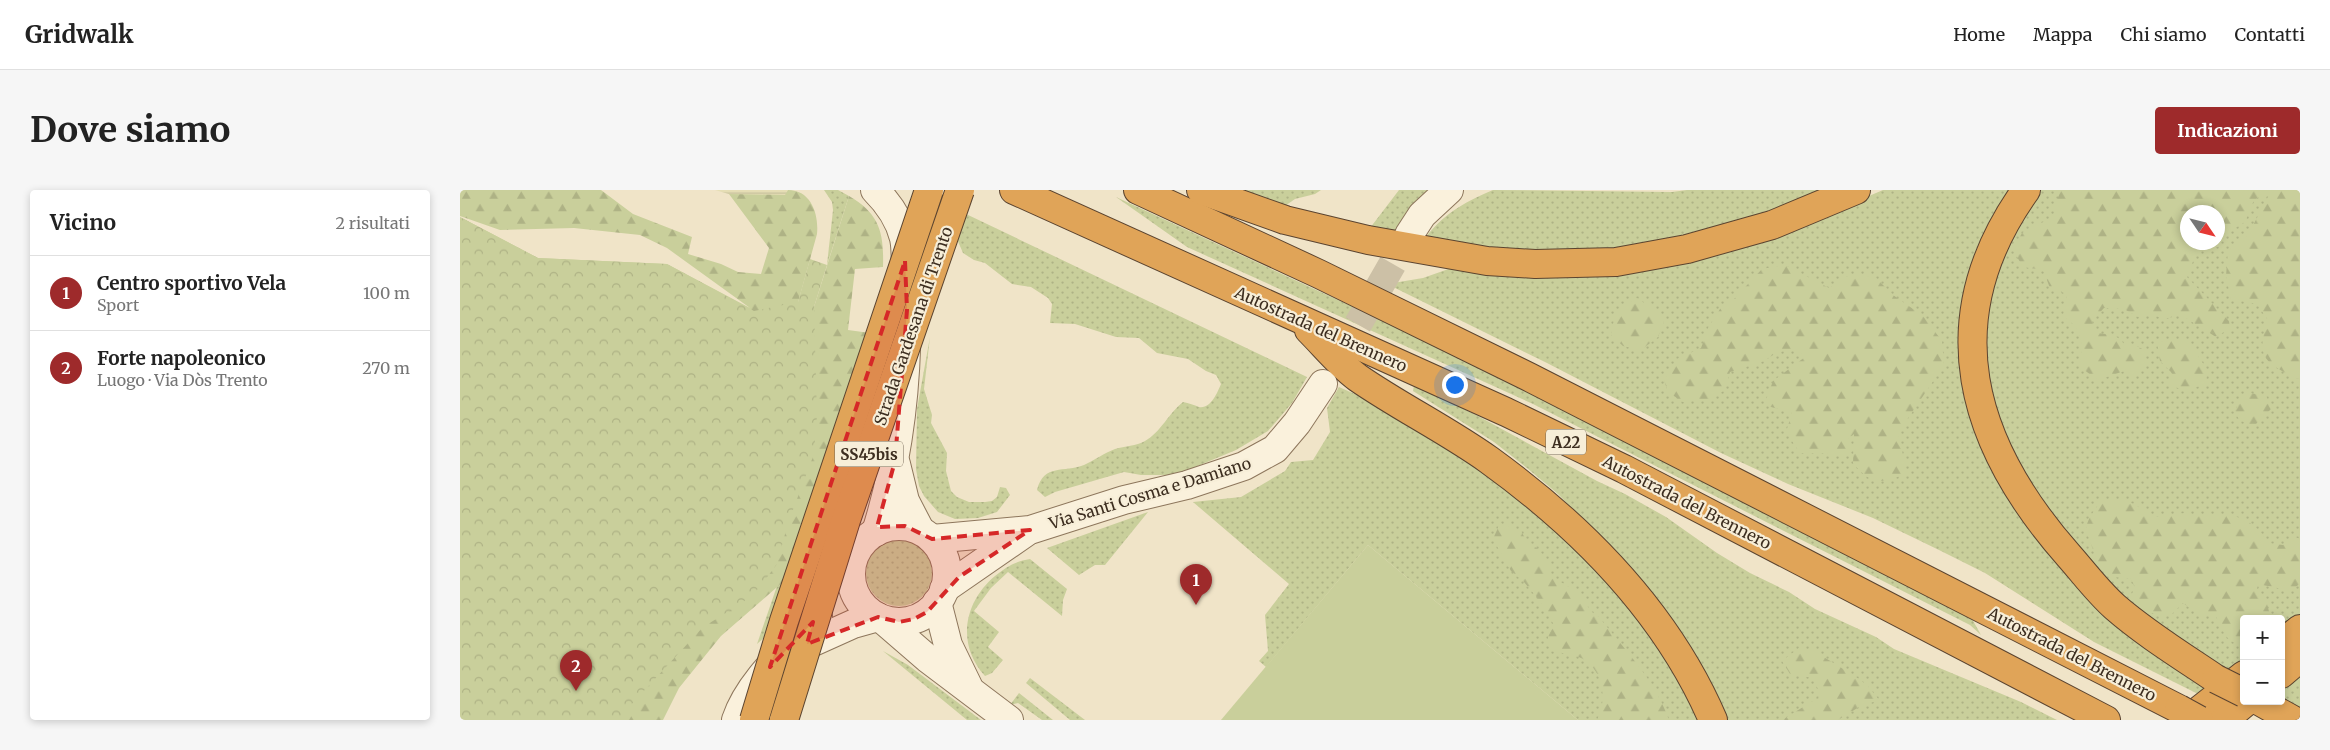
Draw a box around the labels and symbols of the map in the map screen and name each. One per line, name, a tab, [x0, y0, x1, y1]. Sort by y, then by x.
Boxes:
north arrow	[2180, 205, 2225, 250]
street label: Strada Gardesana di Trento	[870, 224, 956, 428]
street label: Autostrada del Brennero	[1231, 282, 1410, 376]
your location	[1442, 372, 1468, 398]
road number: A22	[1546, 430, 1586, 454]
road number: SS45bis	[835, 442, 903, 466]
street label: Autostrada del Brennero	[1599, 450, 1775, 553]
street label: Via Santi Cosma e Damiano	[1046, 453, 1253, 534]
pin: 1	[1180, 564, 1212, 605]
street label: Autostrada del Brennero	[1984, 602, 2160, 705]
pin: 2	[560, 650, 592, 691]

